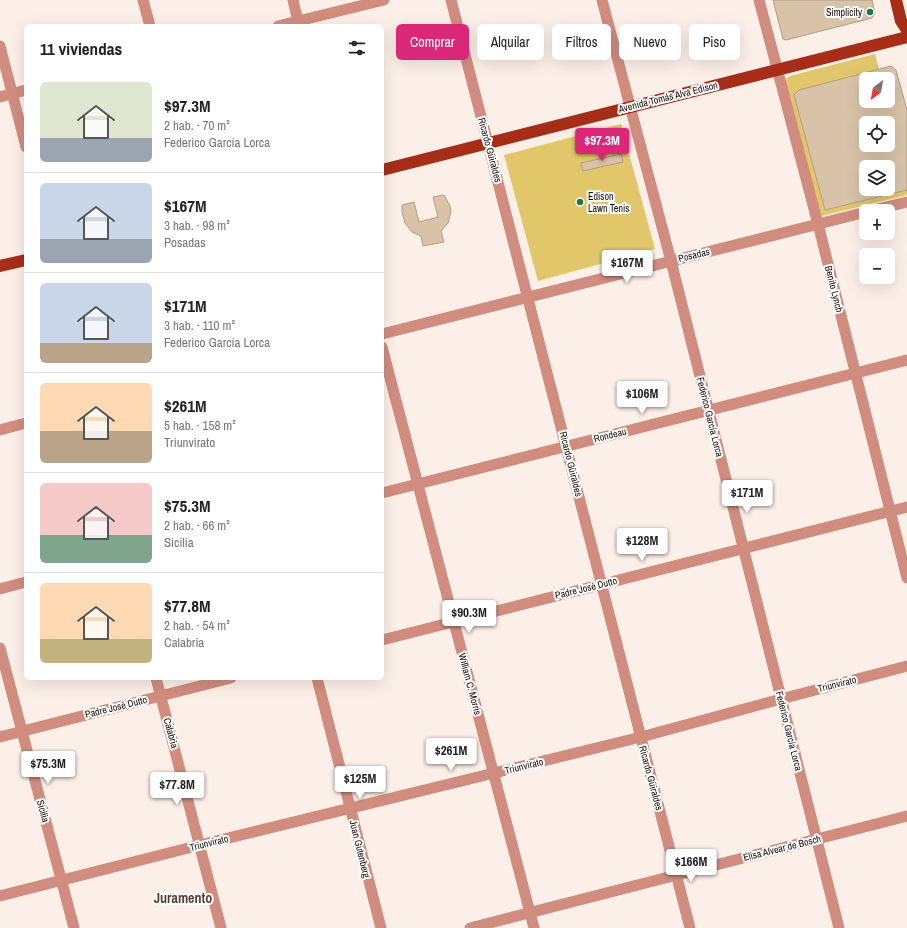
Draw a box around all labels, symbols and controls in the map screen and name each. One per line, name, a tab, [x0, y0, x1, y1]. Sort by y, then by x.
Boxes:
place label: Simplicity	[826, 6, 863, 19]
marker: Simplicity	[865, 7, 875, 17]
chip: Comprar	[396, 24, 469, 60]
chip: Alquilar	[477, 24, 544, 60]
chip: Filtros	[552, 24, 611, 60]
chip: Nuevo	[619, 24, 681, 60]
chip: Piso	[689, 24, 740, 60]
text: 11 viviendas	[40, 37, 122, 60]
icon: filters	[346, 37, 368, 59]
north arrow	[859, 72, 895, 108]
map controls	[859, 72, 895, 284]
street label: Avenida Tomás Alva Edison	[616, 78, 719, 116]
text: $97.3M	[164, 94, 211, 117]
icon: home	[72, 98, 120, 146]
street label: Ricardo Güiraldes	[475, 116, 505, 184]
button: locate	[859, 116, 895, 152]
text: 2 hab. · 70 m²	[164, 117, 230, 134]
pin: $97.3M	[569, 128, 635, 162]
text: $97.3M	[584, 132, 620, 149]
text: Federico García Lorca	[164, 134, 270, 151]
button: layers	[859, 160, 895, 196]
place label: Edison Lawn Tenis	[588, 190, 629, 215]
text: $167M	[164, 194, 207, 217]
marker: Edison Lawn Tenis	[575, 197, 585, 207]
icon: home	[72, 199, 120, 247]
button: +	[859, 204, 895, 240]
text: 3 hab. · 98 m²	[164, 217, 230, 234]
text: Posadas	[164, 234, 205, 251]
street label: Posadas	[677, 245, 711, 265]
button: −	[859, 248, 895, 284]
pin: $167M	[599, 250, 655, 284]
text: $167M	[611, 254, 643, 271]
street label: Benito Lynch	[822, 264, 846, 314]
text: $171M	[164, 294, 207, 317]
icon: home	[72, 299, 120, 347]
text: 3 hab. · 110 m²	[164, 317, 235, 334]
text: Federico García Lorca	[164, 334, 270, 351]
street label: Federico García Lorca	[694, 376, 726, 459]
pin: $106M	[614, 381, 670, 415]
text: $106M	[626, 385, 658, 402]
text: $261M	[164, 394, 207, 417]
icon: home	[72, 399, 120, 447]
text: 5 hab. · 158 m²	[164, 417, 236, 434]
street label: Rondeau	[592, 425, 628, 445]
street label: Ricardo Güiraldes	[557, 430, 585, 498]
text: Triunvirato	[164, 434, 215, 451]
pin: $171M	[719, 480, 775, 514]
text: $171M	[731, 484, 763, 501]
text: $75.3M	[164, 494, 211, 517]
icon: home	[72, 499, 120, 547]
text: 2 hab. · 66 m²	[164, 517, 230, 534]
pin: $128M	[614, 528, 670, 562]
text: $128M	[626, 532, 658, 549]
text: Sicilia	[164, 534, 194, 551]
street label: Padre José Dutto	[554, 574, 619, 602]
text: $77.8M	[164, 594, 211, 617]
icon: home	[72, 599, 120, 647]
pin: $90.3M	[436, 600, 502, 634]
text: $90.3M	[451, 604, 487, 621]
text: 2 hab. · 54 m²	[164, 617, 230, 634]
text: Calabria	[164, 634, 204, 651]
street label: William C. Morris	[456, 652, 484, 716]
street label: Triunvirato	[816, 673, 858, 695]
street label: Federico García Lorca	[773, 690, 805, 773]
street label: Padre José Dutto	[84, 693, 149, 721]
street label: Calabria	[161, 716, 181, 750]
pin: $261M	[423, 738, 479, 772]
text: $261M	[435, 742, 467, 759]
street label: Ricardo Güiraldes	[636, 744, 666, 812]
pin: $75.3M	[15, 751, 81, 785]
text: $75.3M	[30, 755, 66, 772]
street label: Triunvirato	[503, 755, 545, 777]
pin: $125M	[332, 766, 388, 800]
text: $125M	[344, 770, 376, 787]
pin: $77.8M	[144, 772, 210, 806]
text: $77.8M	[159, 776, 195, 793]
street label: Sicilia	[34, 798, 52, 824]
street label: Juan Gutenberg	[347, 819, 374, 880]
street label: Triunvirato	[188, 832, 230, 854]
street label: Elisa Alvear de Bosch	[742, 832, 822, 864]
pin: $166M	[663, 849, 719, 883]
text: $166M	[675, 853, 707, 870]
district label: Juramento	[154, 889, 212, 907]

